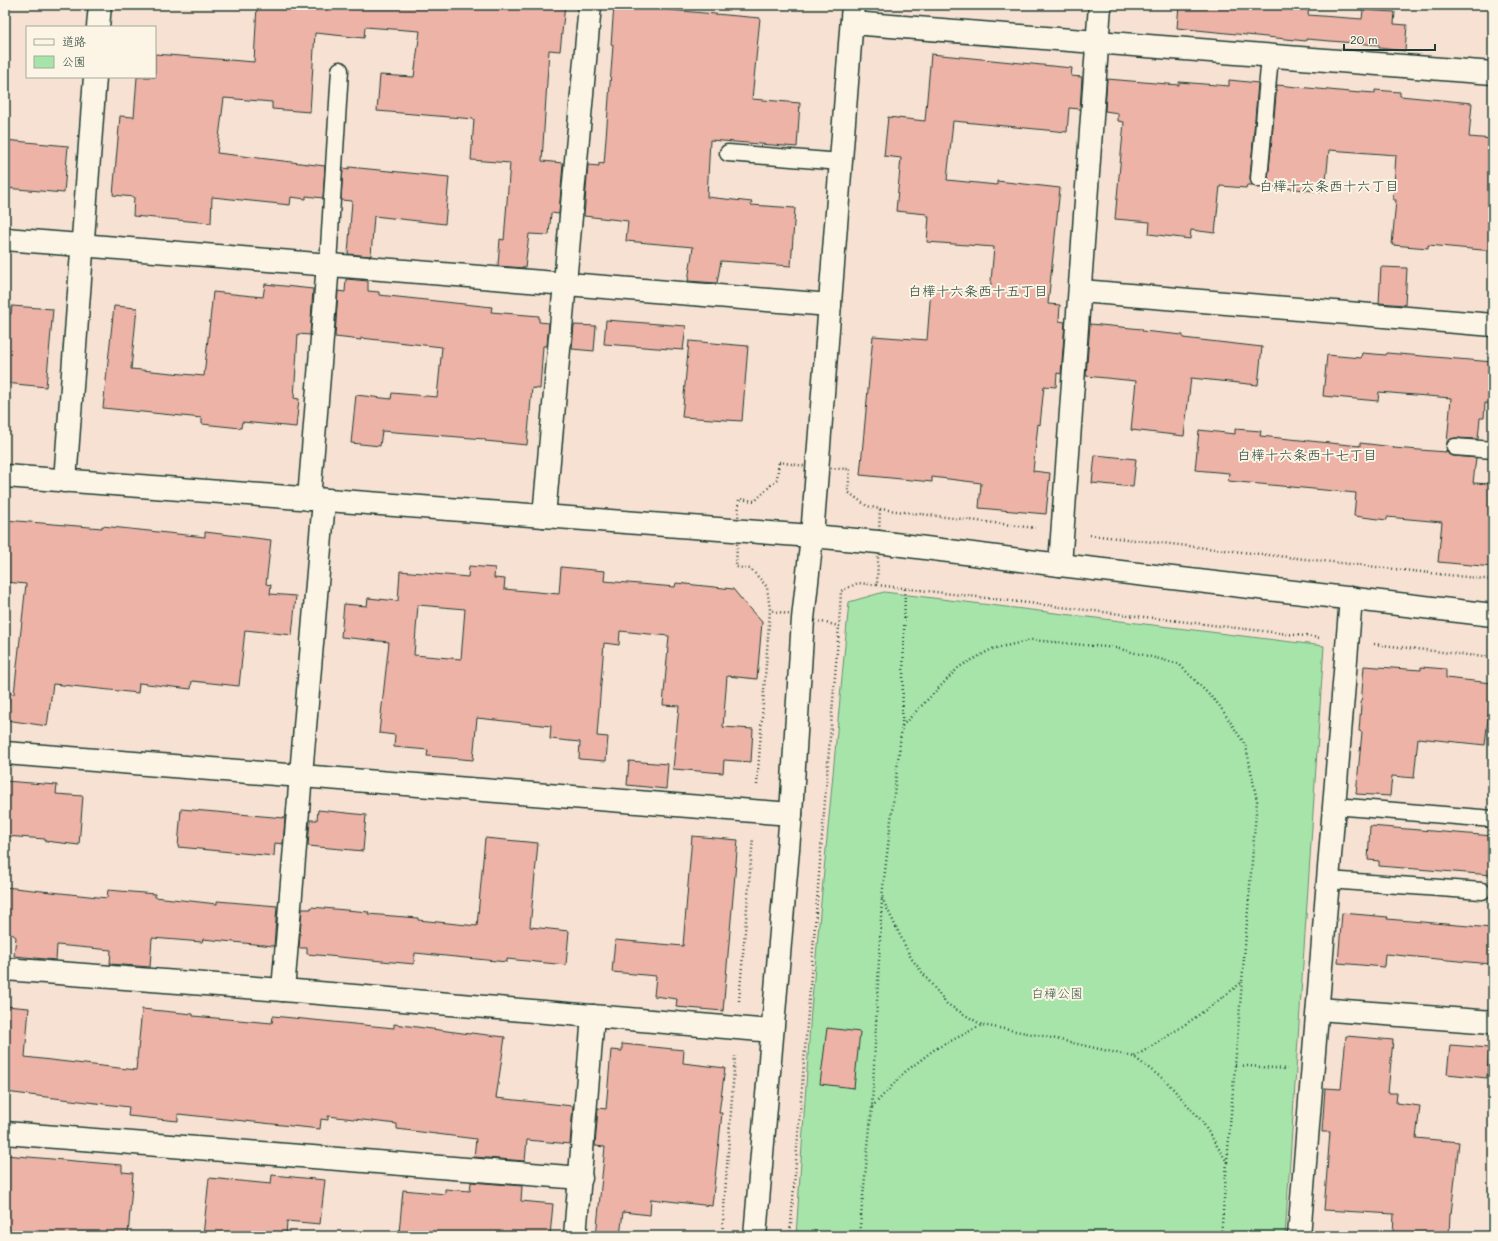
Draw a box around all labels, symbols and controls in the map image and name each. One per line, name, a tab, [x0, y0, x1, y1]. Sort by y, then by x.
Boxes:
legend	[26, 26, 156, 78]
scale bar	[1344, 26, 1435, 52]
text: 20 m	[1350, 31, 1378, 47]
text: 道路	[62, 33, 86, 49]
text: 公園	[62, 53, 86, 69]
district label: 白樺十六条西十六丁目	[1259, 176, 1399, 195]
district label: 白樺十六条西十五丁目	[908, 281, 1048, 300]
district label: 白樺十六条西十七丁目	[1237, 445, 1377, 464]
park label: 白樺公園	[1031, 984, 1083, 1001]

